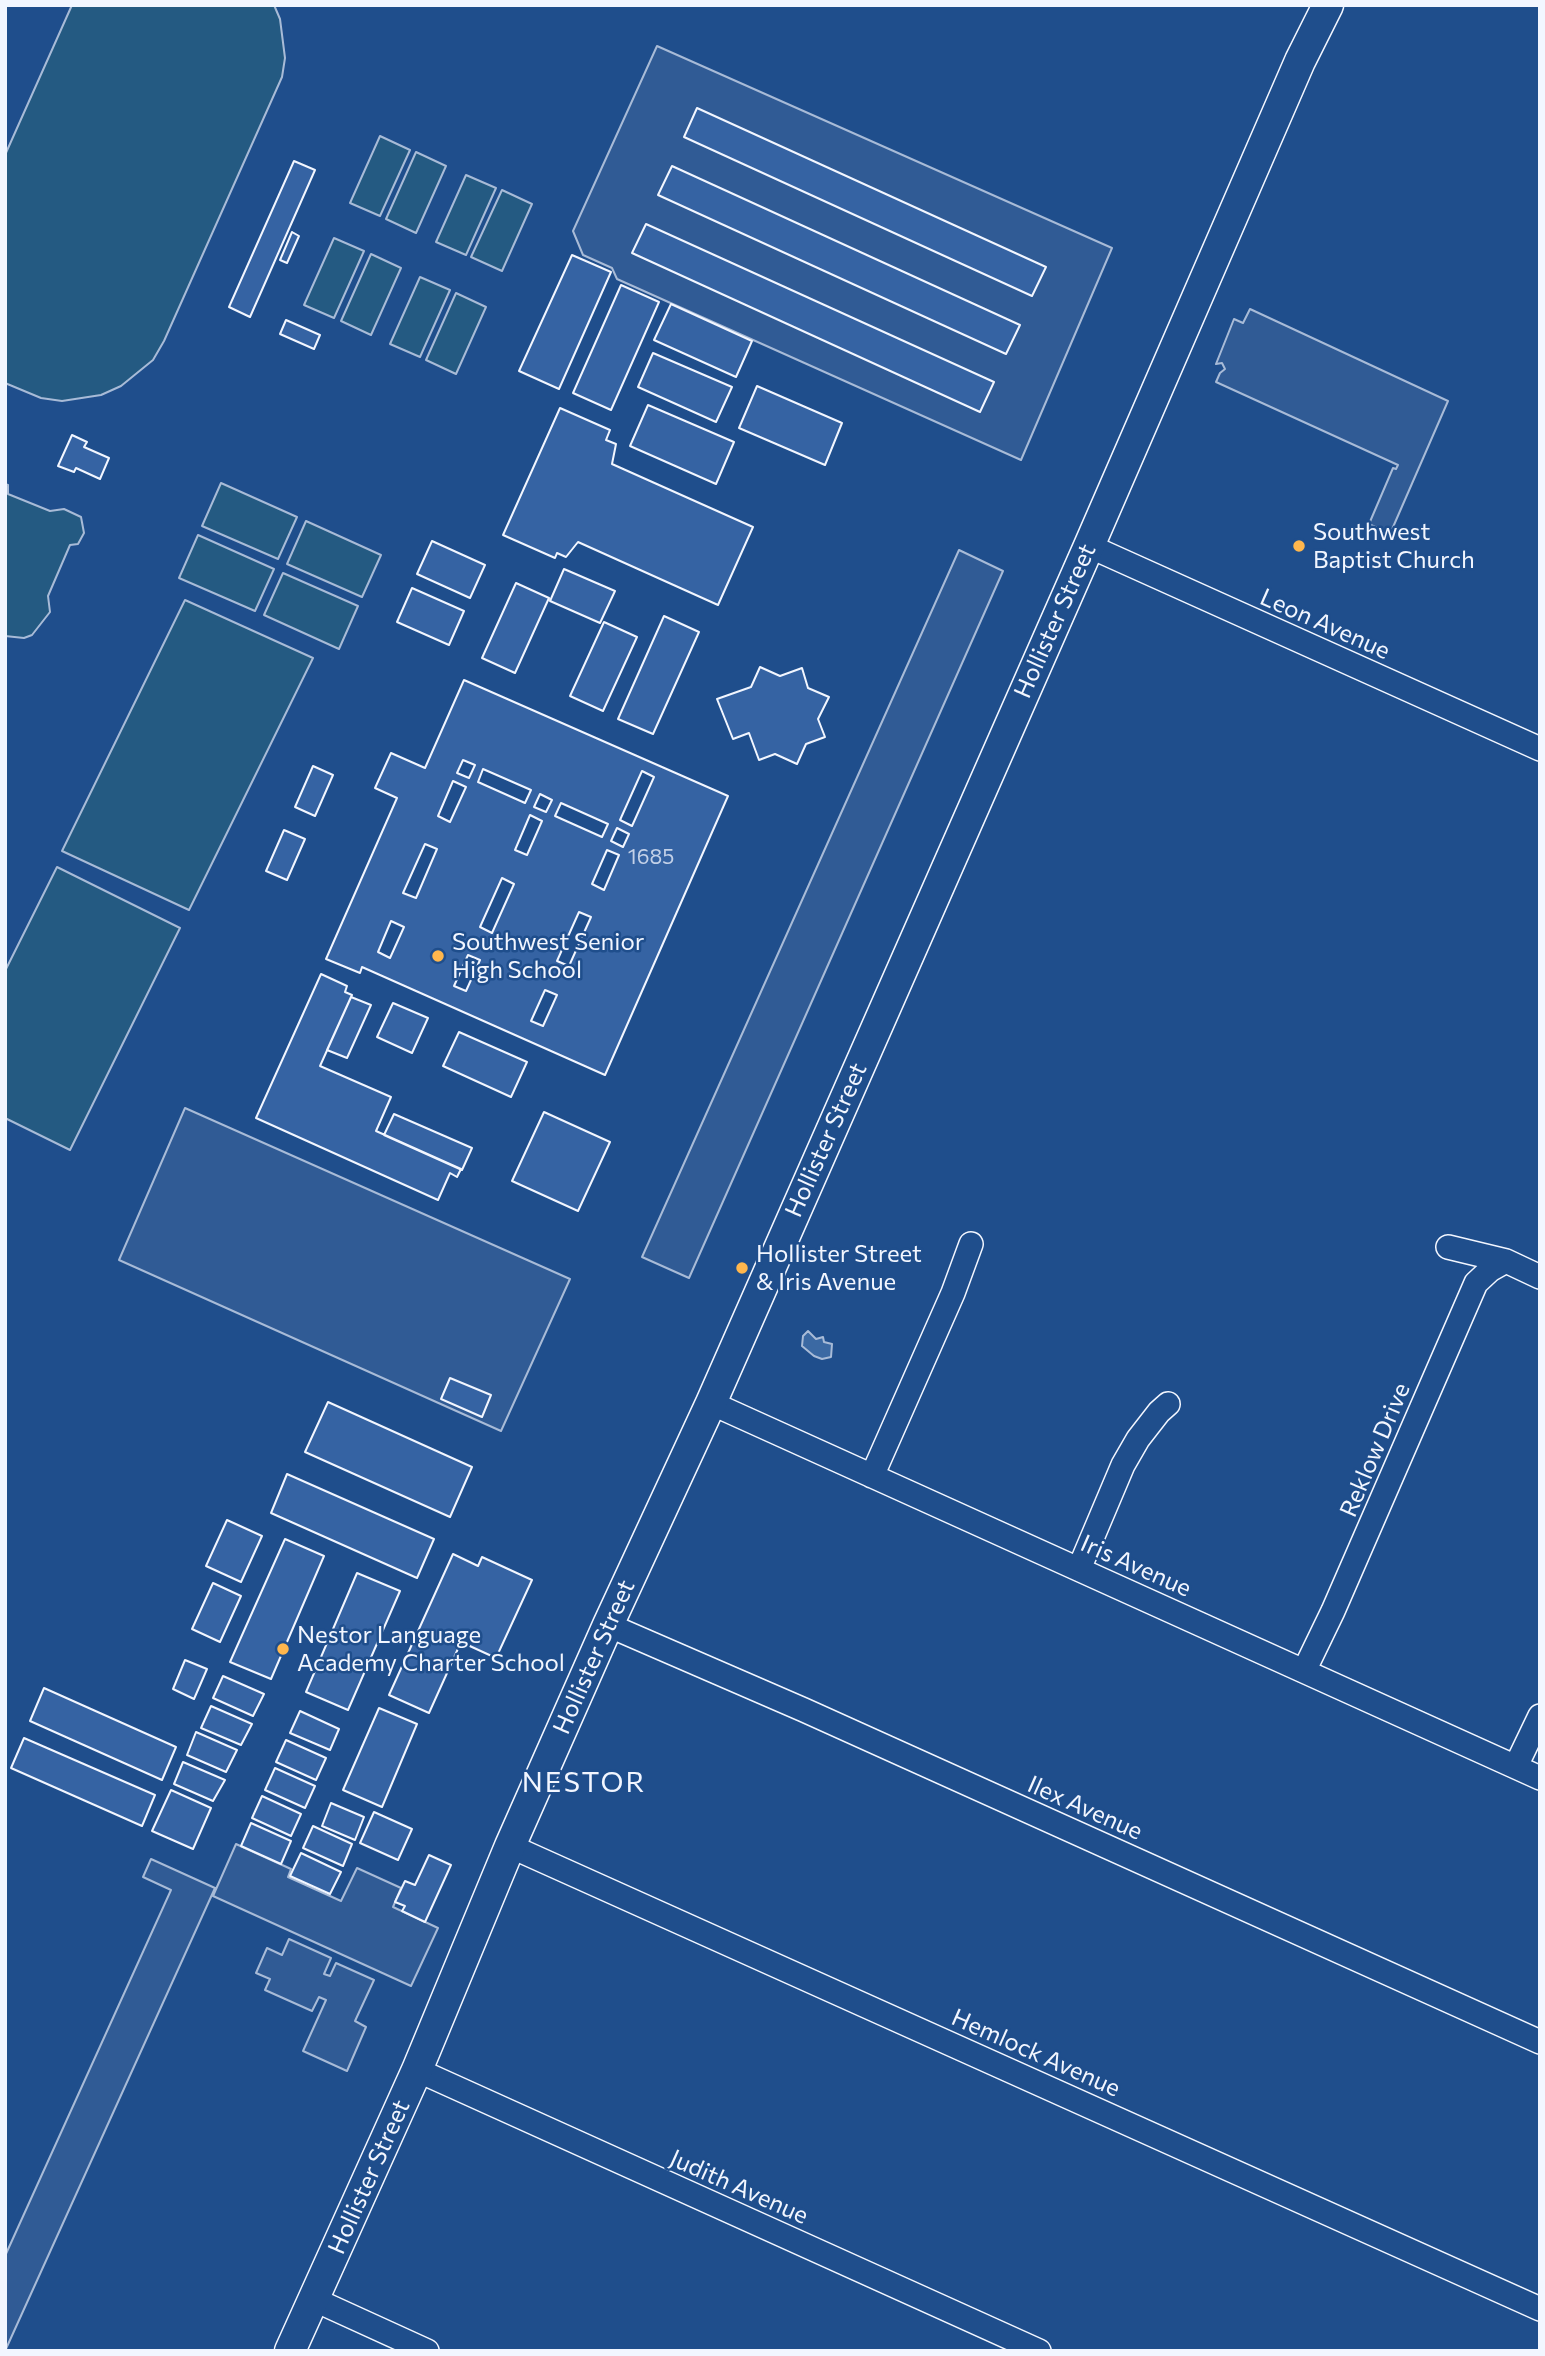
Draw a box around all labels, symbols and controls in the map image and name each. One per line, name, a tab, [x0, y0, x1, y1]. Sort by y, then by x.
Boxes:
place label: Southwest Baptist Church	[1313, 518, 1475, 574]
marker: Southwest Baptist Church	[1291, 538, 1307, 554]
street label: Hollister Street	[1008, 539, 1102, 703]
street label: Leon Avenue	[1256, 583, 1394, 665]
house number: 1685	[628, 844, 674, 870]
place label: Southwest Senior High School	[452, 928, 644, 984]
marker: Southwest Senior High School	[430, 948, 446, 964]
street label: Hollister Street	[779, 1058, 873, 1222]
place label: Hollister Street & Iris Avenue	[756, 1240, 922, 1296]
marker: Hollister Street & Iris Avenue	[734, 1260, 750, 1276]
street label: Reklow Drive	[1334, 1379, 1416, 1521]
street label: Iris Avenue	[1076, 1529, 1196, 1603]
street label: Hollister Street	[547, 1575, 641, 1739]
place label: Nestor Language Academy Charter School	[297, 1621, 565, 1677]
marker: Nestor Language Academy Charter School	[275, 1641, 291, 1657]
district label: NESTOR	[523, 1766, 645, 1800]
street label: Ilex Avenue	[1023, 1770, 1147, 1846]
street label: Hemlock Avenue	[947, 2003, 1125, 2103]
street label: Hollister Street	[322, 2095, 416, 2259]
street label: Judith Avenue	[665, 2144, 813, 2230]

